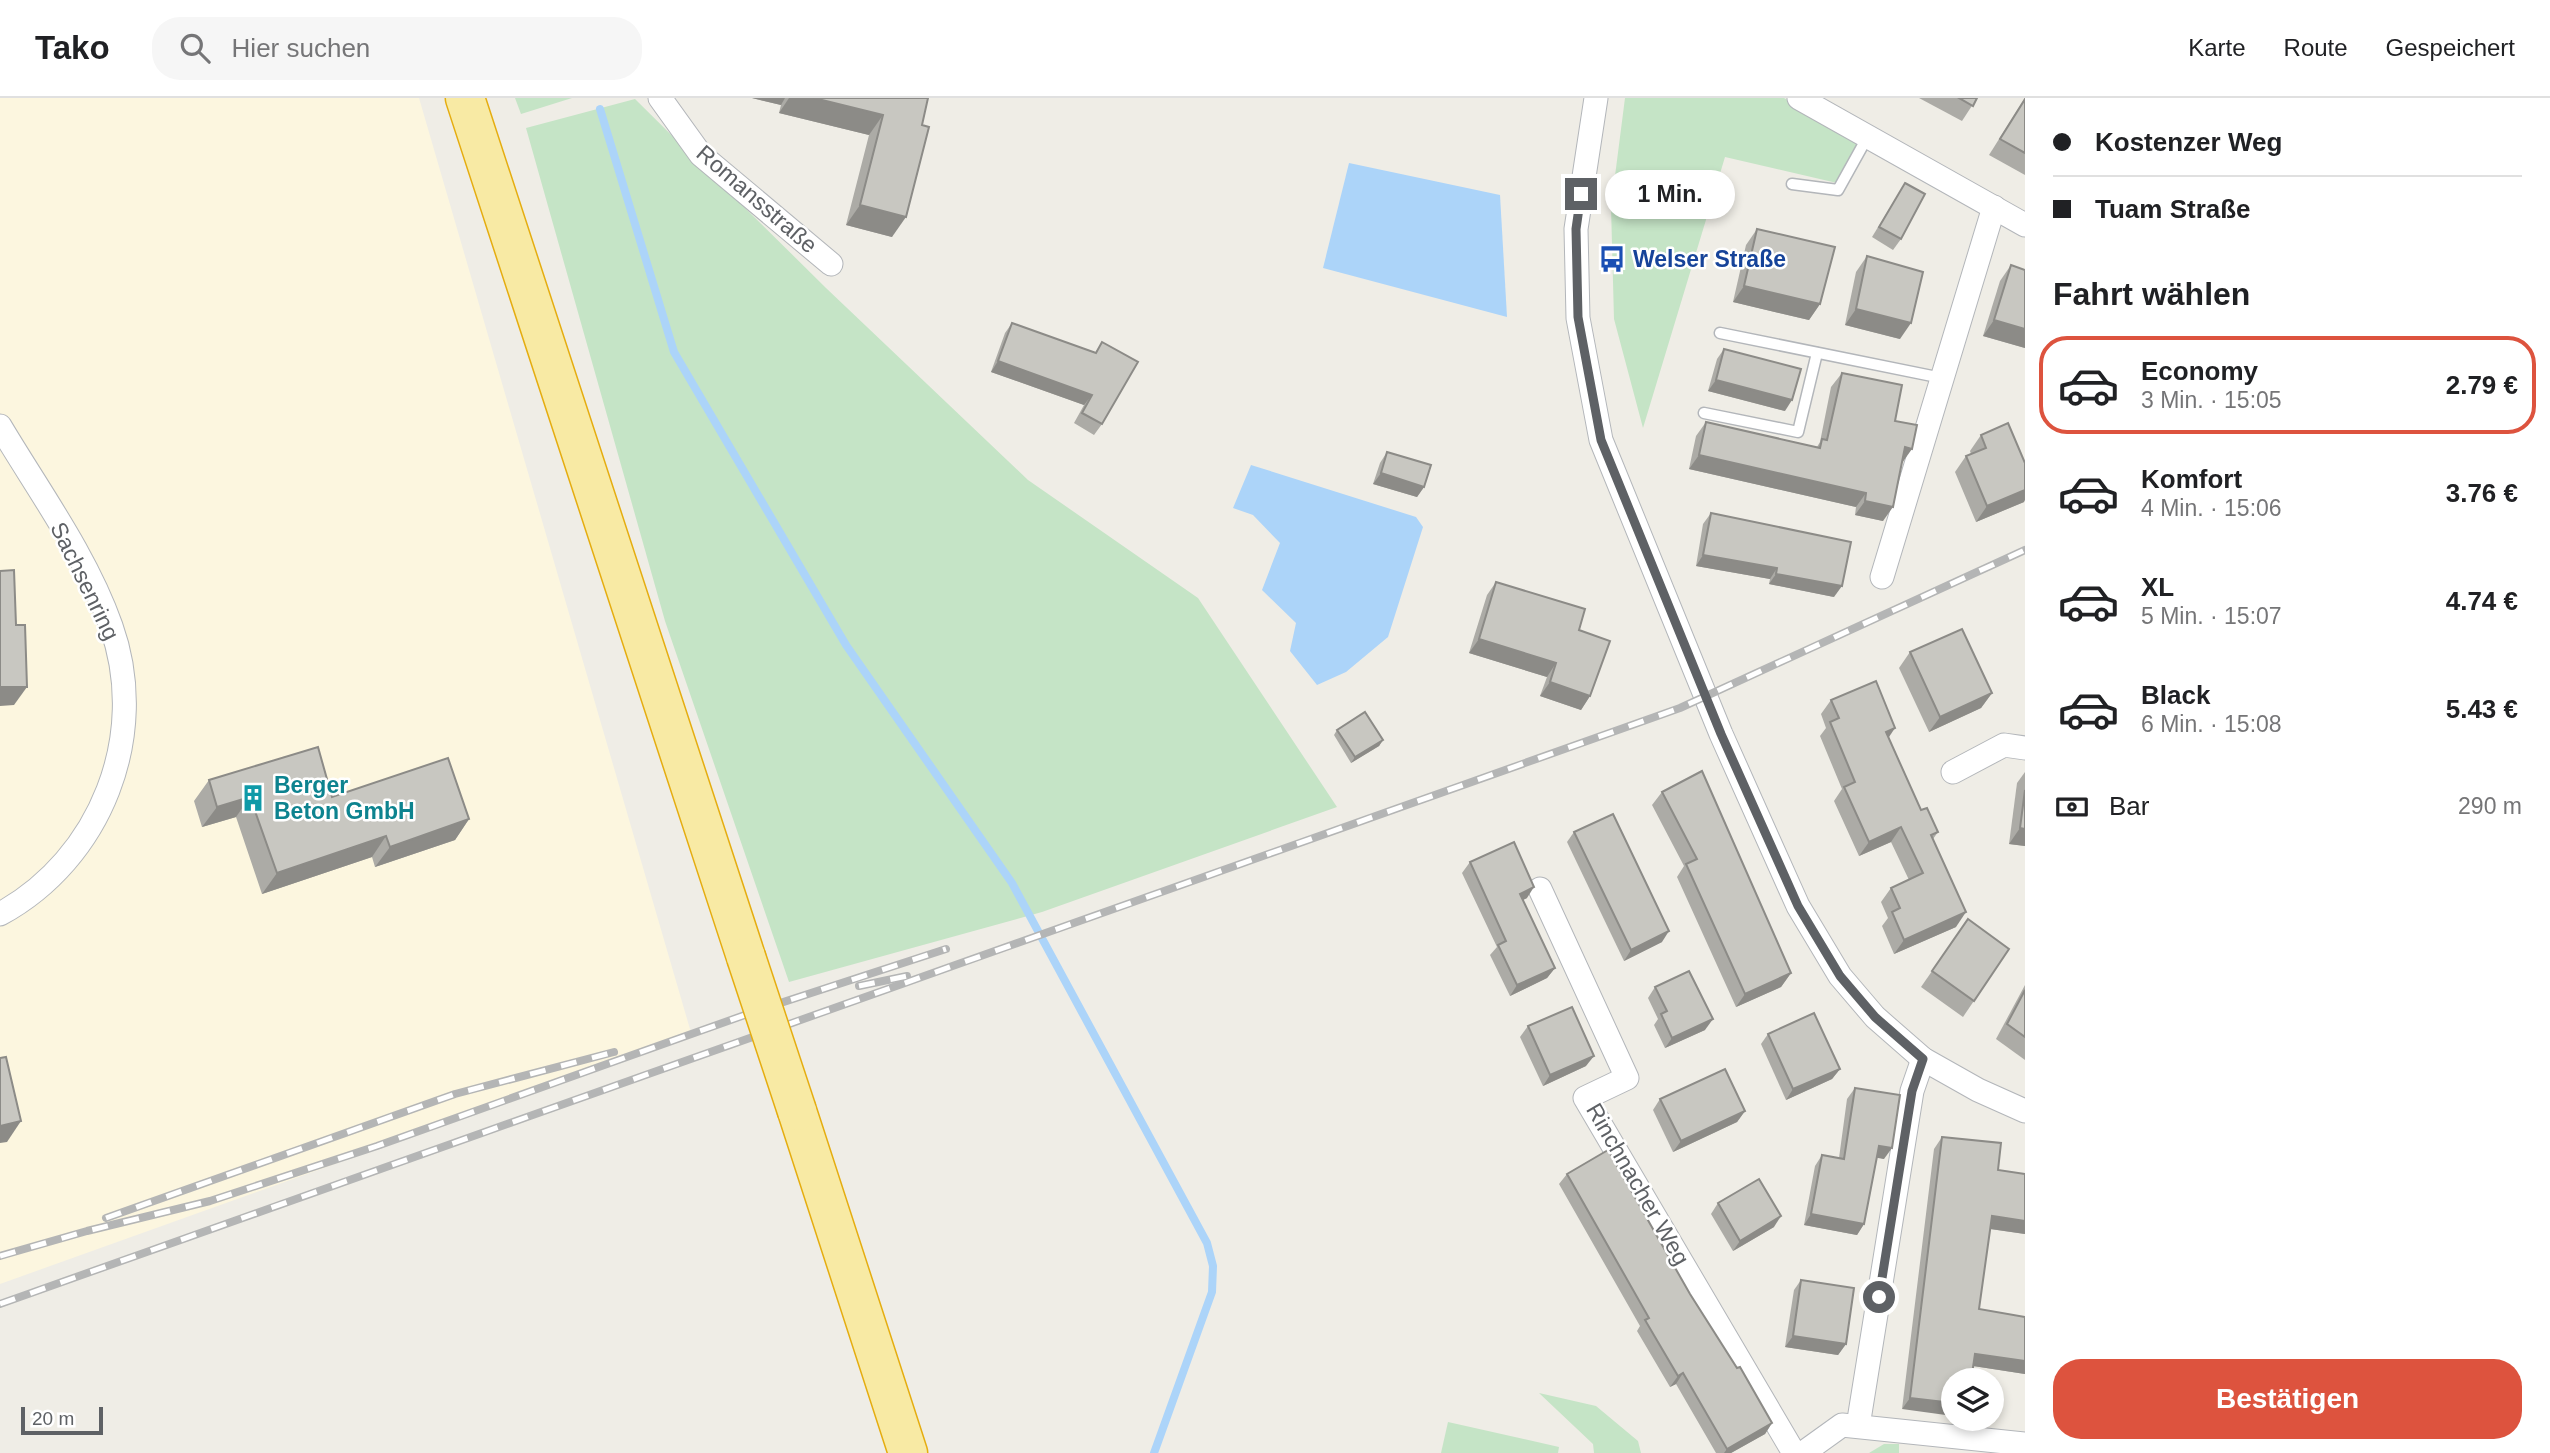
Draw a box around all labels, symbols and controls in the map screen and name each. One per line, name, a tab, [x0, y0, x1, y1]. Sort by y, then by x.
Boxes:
search box	[152, 17, 642, 80]
text: Tako	[35, 29, 110, 66]
icon: search	[176, 29, 214, 67]
text: Hier suchen	[232, 33, 370, 63]
text: Karte	[2188, 34, 2246, 61]
text: Route	[2284, 34, 2348, 61]
text: Gespeichert	[2386, 34, 2515, 61]
text: Kostenzer Weg	[2095, 127, 2282, 157]
street label: Romansstraße	[692, 140, 822, 258]
callout: 1 Min.	[1606, 170, 1735, 218]
route end	[1565, 178, 1597, 210]
text: 1 Min.	[1637, 181, 1703, 207]
text: Tuam Straße	[2095, 194, 2251, 224]
bus stop icon: Welser Straße	[1597, 244, 1627, 274]
place label: Welser Straße	[1633, 246, 1786, 272]
text: Fahrt wählen	[2053, 276, 2250, 312]
icon: car	[2057, 354, 2120, 417]
text: Economy	[2141, 356, 2258, 386]
text: 2.79 €	[2446, 370, 2518, 400]
text: 3 Min. · 15:05	[2141, 387, 2282, 413]
icon: car	[2057, 462, 2120, 525]
text: Komfort	[2141, 464, 2242, 494]
text: 3.76 €	[2446, 478, 2518, 508]
text: 4 Min. · 15:06	[2141, 495, 2282, 521]
street label: Sachsenring	[45, 518, 125, 644]
icon: car	[2057, 570, 2120, 633]
text: XL	[2141, 572, 2174, 602]
text: 4.74 €	[2446, 586, 2518, 616]
text: 5 Min. · 15:07	[2141, 603, 2282, 629]
icon: car	[2057, 678, 2120, 741]
text: Black	[2141, 680, 2210, 710]
text: 5.43 €	[2446, 694, 2518, 724]
text: 6 Min. · 15:08	[2141, 711, 2282, 737]
place label: Berger Beton GmbH	[274, 772, 415, 824]
building icon: Berger Beton GmbH	[238, 783, 268, 813]
icon: cash	[2053, 788, 2091, 826]
text: Bar	[2109, 791, 2149, 821]
text: 290 m	[2458, 793, 2522, 819]
street label: Rinchnacher Weg	[1581, 1099, 1695, 1269]
route start	[1863, 1281, 1895, 1313]
button: Bestätigen	[2053, 1359, 2522, 1439]
map controls	[1941, 1368, 2004, 1431]
button: layers	[1941, 1368, 2004, 1431]
scale bar	[21, 1404, 103, 1436]
text: 20 m	[32, 1408, 74, 1429]

